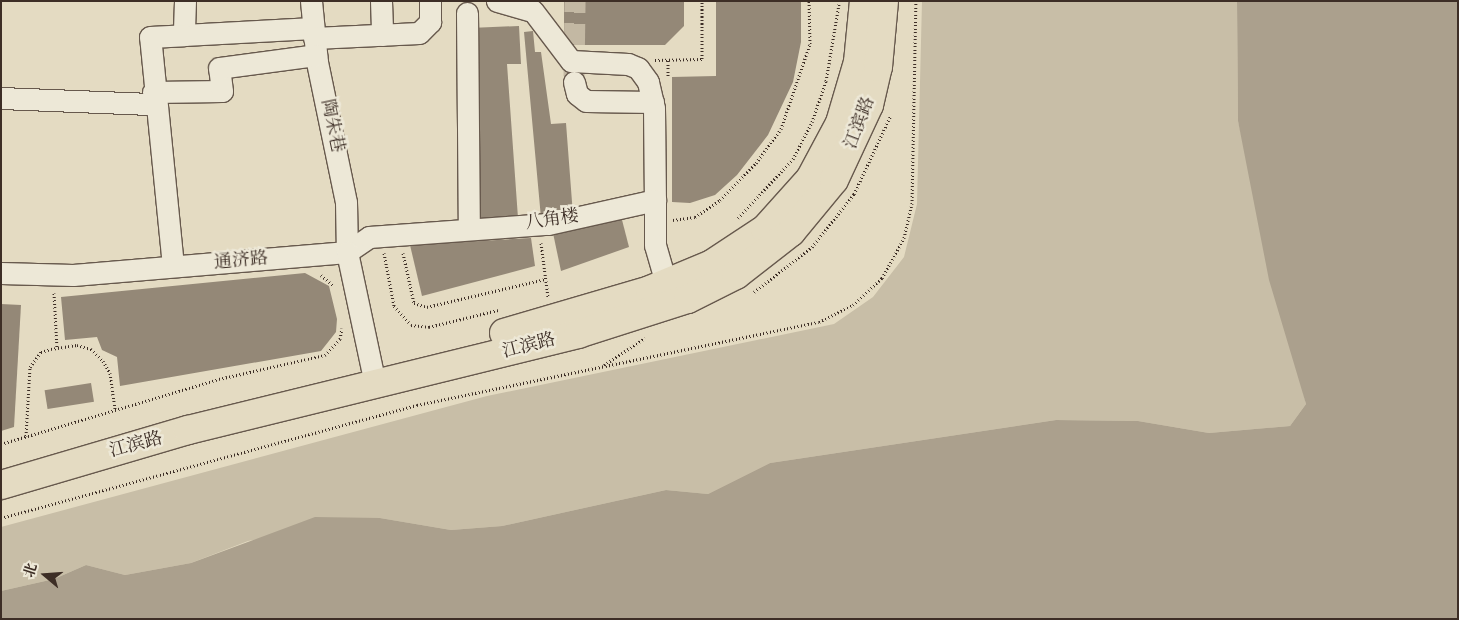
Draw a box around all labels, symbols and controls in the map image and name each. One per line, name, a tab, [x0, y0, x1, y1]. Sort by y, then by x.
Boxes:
street label: 江滨路	[840, 94, 880, 152]
street label: 陶朱巷	[316, 97, 348, 155]
street label: 八角楼	[524, 206, 580, 234]
street label: 通济路	[213, 248, 269, 274]
street label: 江滨路	[500, 329, 558, 363]
street label: 江滨路	[107, 428, 165, 462]
north arrow	[20, 550, 70, 600]
text: 北	[20, 561, 41, 580]

